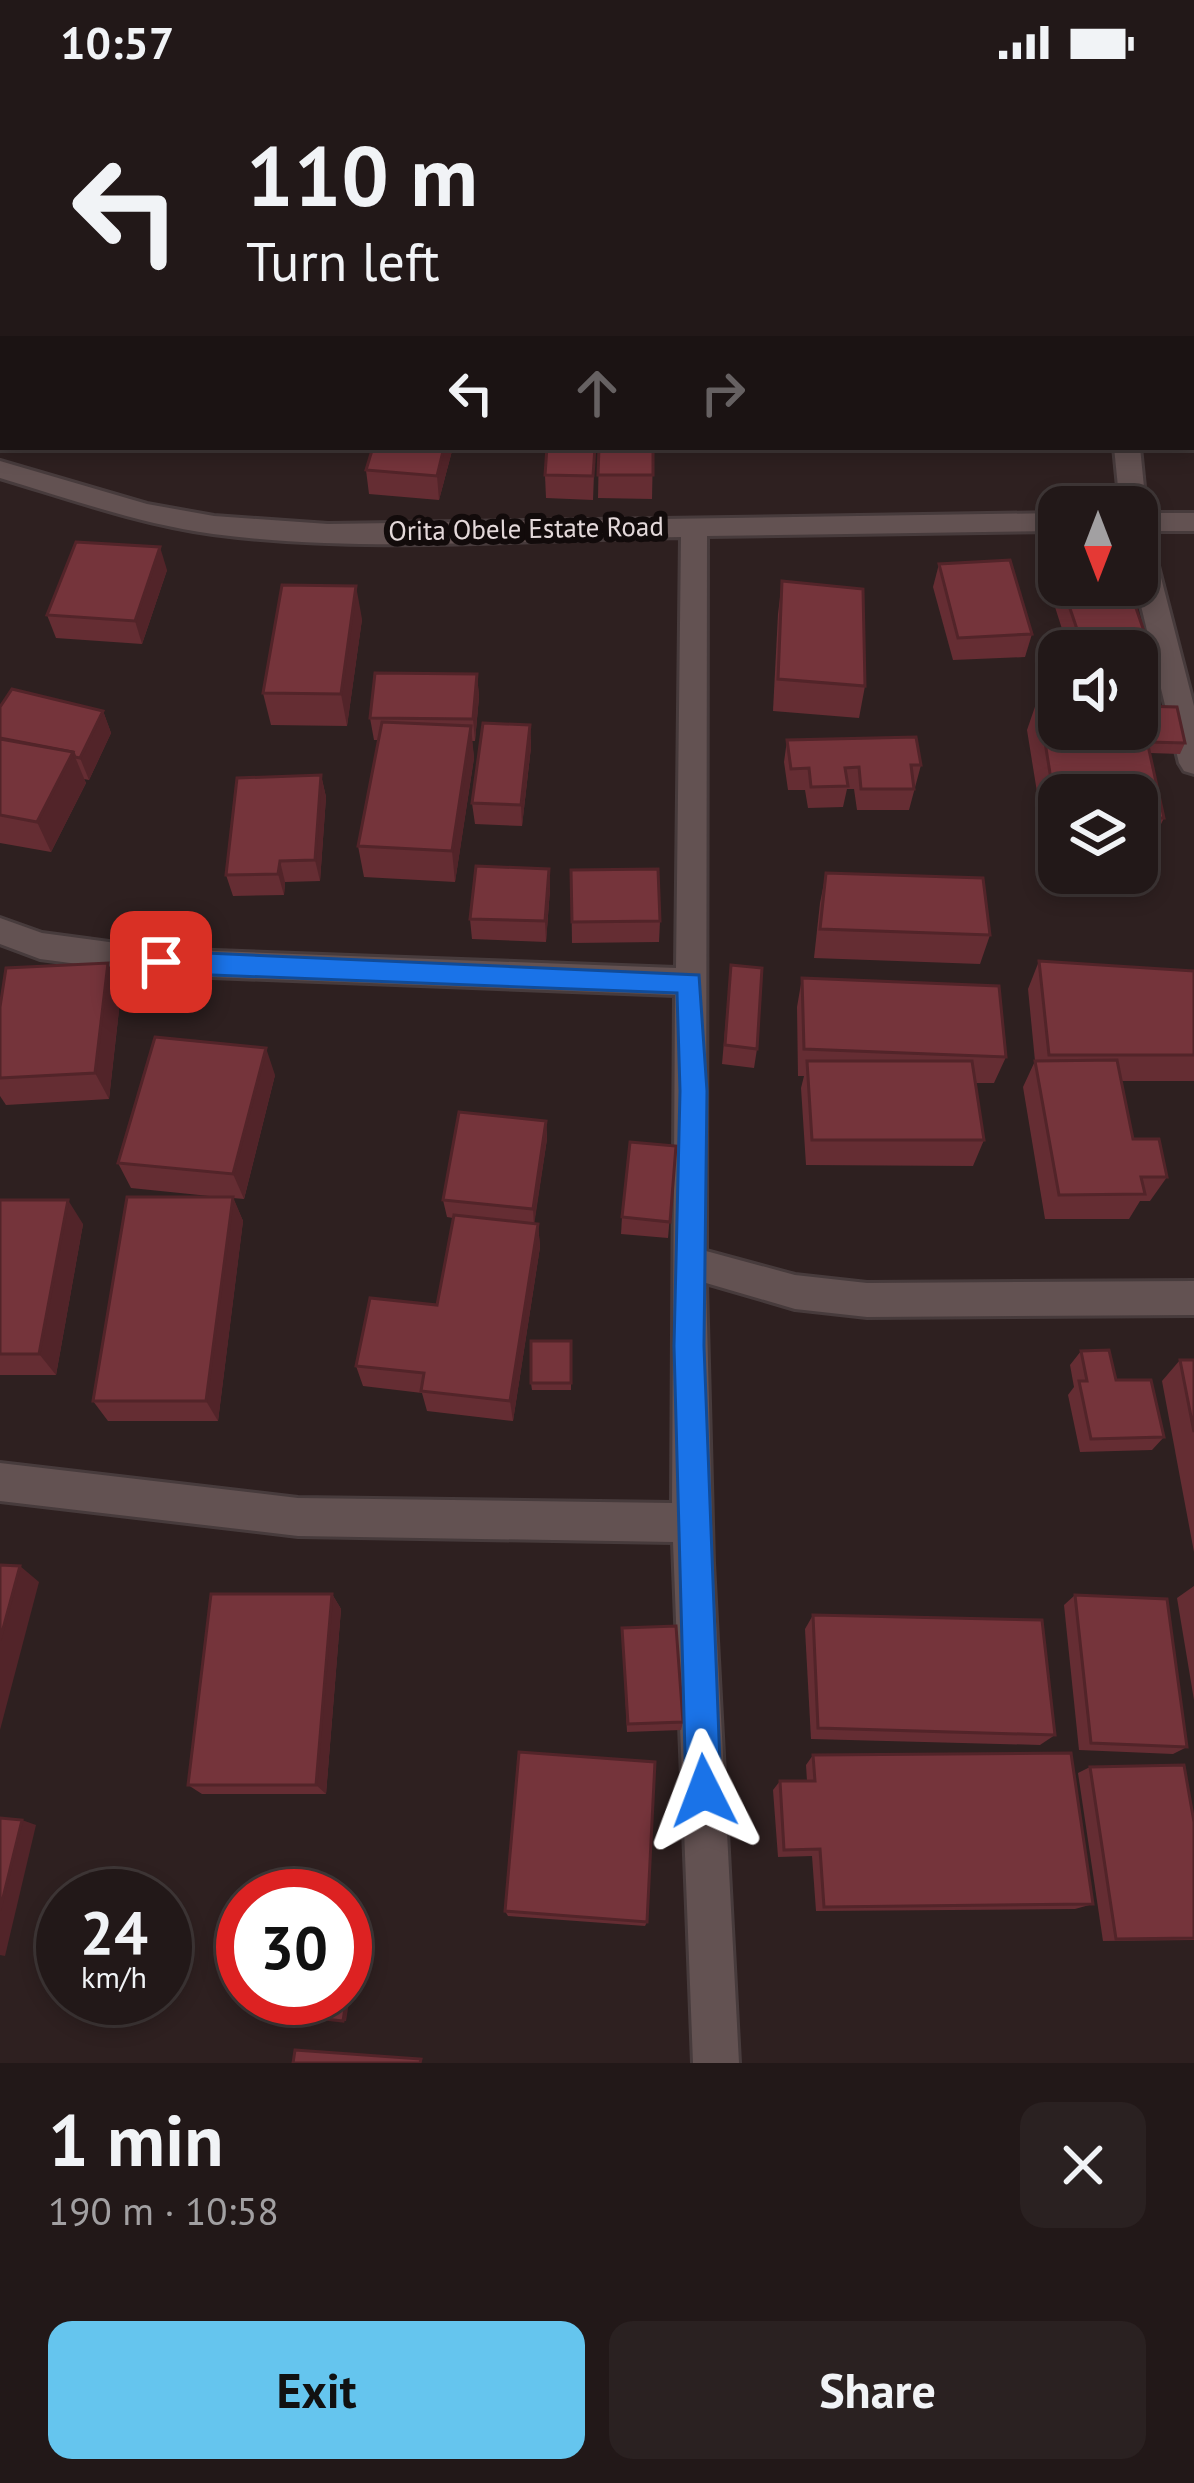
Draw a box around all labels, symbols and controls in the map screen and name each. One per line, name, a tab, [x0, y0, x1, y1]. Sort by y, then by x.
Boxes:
text: 10:57	[60, 13, 174, 71]
text: 110 m	[246, 120, 478, 229]
icon: left	[48, 132, 204, 288]
text: Turn left	[246, 226, 440, 296]
icon: left	[438, 360, 504, 426]
icon: ahead	[564, 360, 630, 426]
icon: right	[690, 360, 756, 426]
north arrow	[1038, 486, 1158, 606]
map controls	[1038, 486, 1158, 894]
street label: Orita Obele Estate Road	[388, 509, 664, 547]
button: sound	[1038, 630, 1158, 750]
button: layers	[1038, 774, 1158, 894]
pin	[110, 911, 212, 1013]
icon: arrive	[128, 929, 194, 995]
position arrow	[641, 1728, 767, 1854]
speed limit sign: 30	[216, 1869, 372, 2025]
text: 24	[80, 1893, 148, 1971]
text: km/h	[81, 1957, 147, 1996]
text: 1 min	[48, 2093, 224, 2186]
button: close	[1020, 2102, 1146, 2228]
text: 190 m · 10:58	[48, 2185, 279, 2236]
button: Exit	[48, 2321, 585, 2459]
button: Share	[609, 2321, 1146, 2459]

